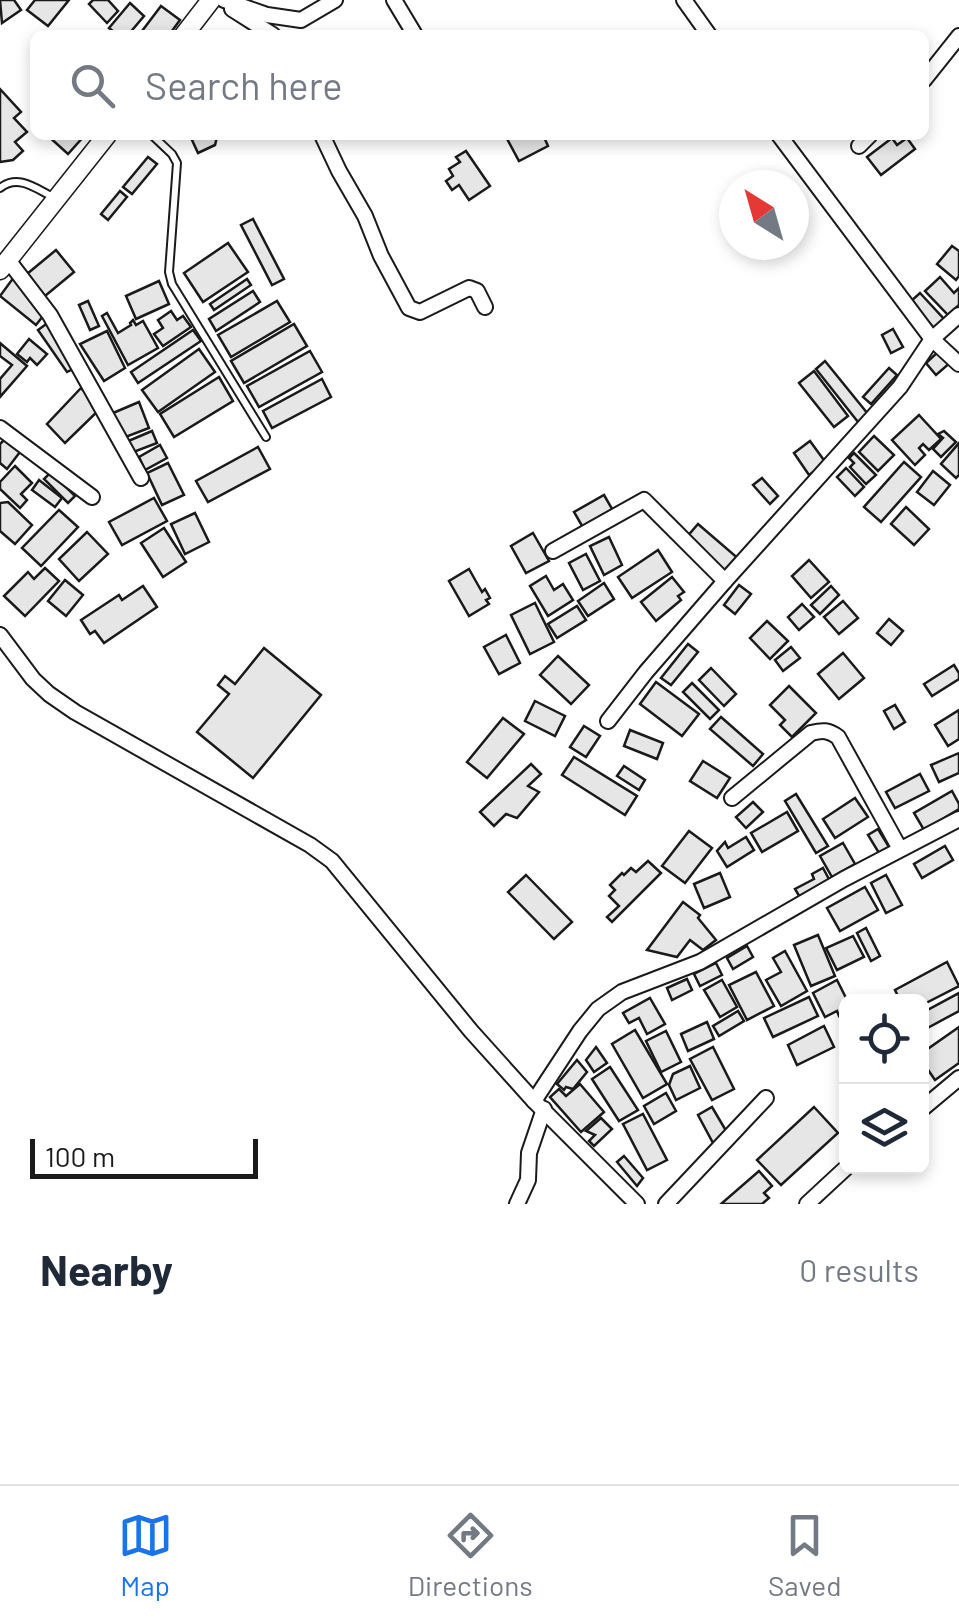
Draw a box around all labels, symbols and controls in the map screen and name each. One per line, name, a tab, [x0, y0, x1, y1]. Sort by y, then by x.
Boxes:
search box	[30, 30, 929, 140]
icon: search	[65, 58, 120, 113]
text: Search here	[145, 62, 343, 108]
north arrow	[719, 170, 809, 260]
map controls	[839, 994, 929, 1174]
button: locate	[839, 994, 929, 1084]
button: layers	[839, 1084, 929, 1174]
scale bar	[30, 1134, 258, 1178]
text: 100 m	[45, 1139, 115, 1173]
text: Nearby	[40, 1244, 173, 1294]
text: 0 results	[799, 1250, 919, 1288]
tab: Map	[118, 1508, 173, 1602]
tab: Directions	[408, 1508, 533, 1602]
tab: Saved	[768, 1508, 841, 1602]

